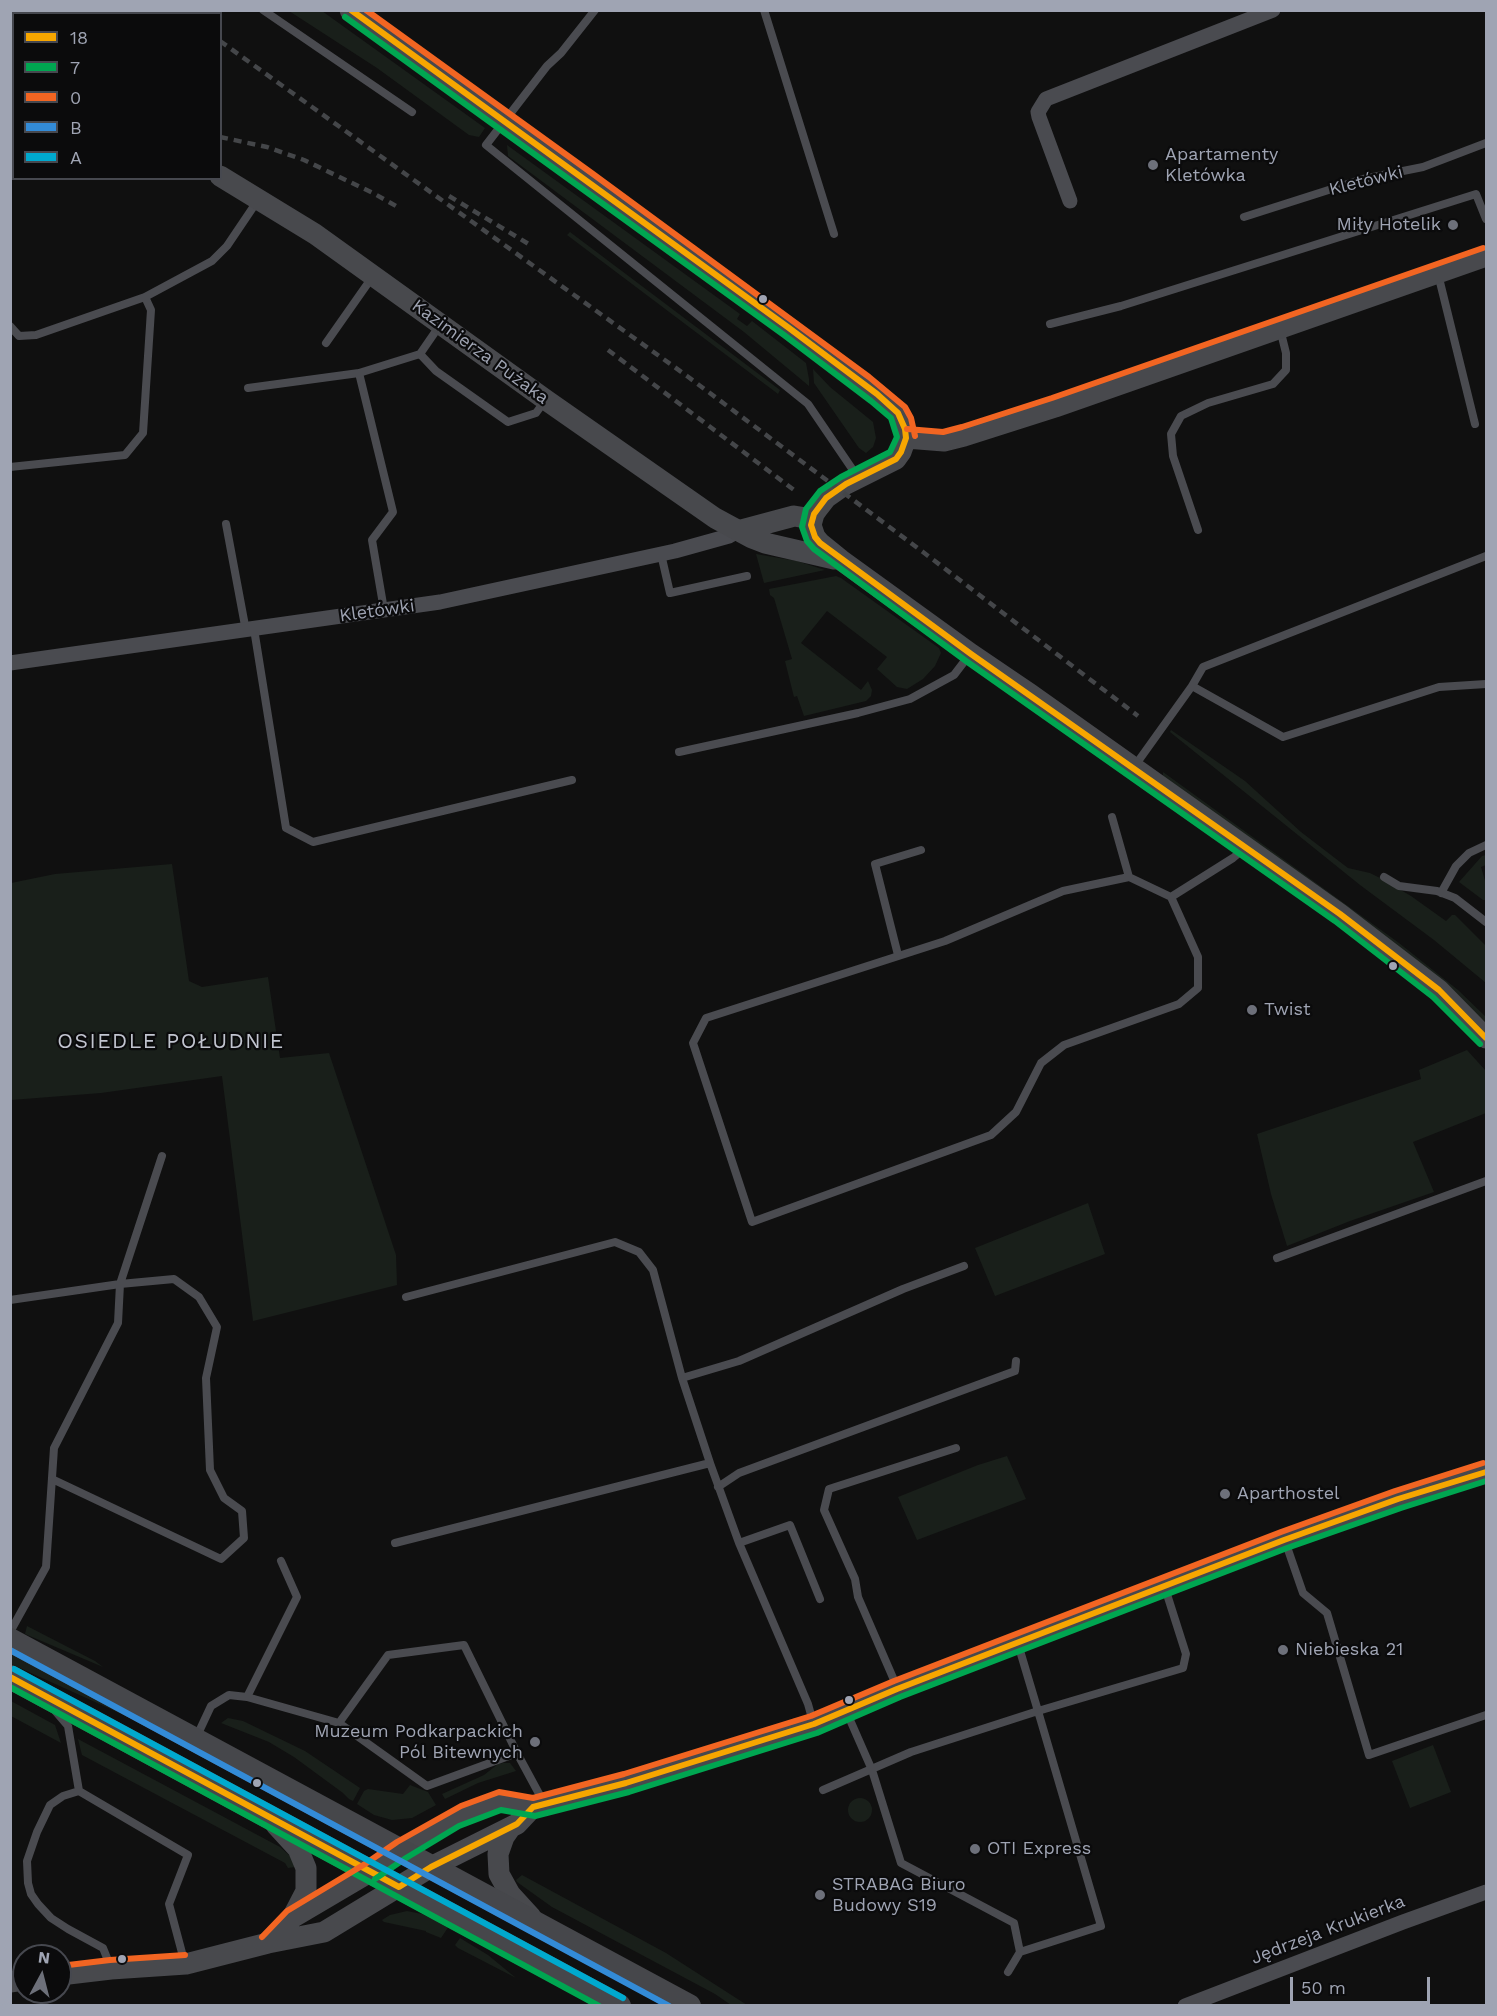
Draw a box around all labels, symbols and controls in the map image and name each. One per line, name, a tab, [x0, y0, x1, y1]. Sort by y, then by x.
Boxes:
legend	[12, 12, 222, 180]
text: 18	[70, 27, 88, 48]
text: 7	[70, 57, 80, 78]
text: 0	[70, 87, 81, 108]
text: B	[70, 117, 82, 138]
place label: Apartamenty Kletówka	[1165, 144, 1278, 186]
text: A	[70, 147, 82, 168]
marker: Apartamenty Kletówka	[1146, 158, 1160, 172]
street label: Kletówki	[1327, 161, 1405, 201]
place label: Miły Hotelik	[1337, 214, 1441, 236]
marker: Miły Hotelik	[1446, 218, 1460, 232]
unlabelled marker	[757, 293, 769, 305]
street label: Kazimierza Pużaka	[407, 295, 553, 409]
street label: Kletówki	[338, 595, 416, 627]
unlabelled marker	[1387, 960, 1399, 972]
place label: Twist	[1264, 999, 1311, 1021]
marker: Twist	[1245, 1003, 1259, 1017]
district label: OSIEDLE POŁUDNIE	[57, 1029, 285, 1055]
place label: Aparthostel	[1237, 1483, 1340, 1505]
marker: Aparthostel	[1218, 1487, 1232, 1501]
place label: Niebieska 21	[1295, 1639, 1403, 1661]
marker: Niebieska 21	[1276, 1643, 1290, 1657]
unlabelled marker	[843, 1694, 855, 1706]
place label: Muzeum Podkarpackich Pól Bitewnych	[314, 1721, 523, 1764]
marker: Muzeum Podkarpackich Pól Bitewnych	[528, 1735, 542, 1749]
unlabelled marker	[251, 1777, 263, 1789]
place label: OTI Express	[987, 1838, 1091, 1860]
marker: OTI Express	[968, 1842, 982, 1856]
place label: STRABAG Biuro Budowy S19	[832, 1874, 965, 1916]
marker: STRABAG Biuro Budowy S19	[813, 1888, 827, 1902]
street label: Jędrzeja Krukierka	[1248, 1891, 1408, 1969]
north arrow	[12, 1944, 72, 2004]
text: N	[37, 1947, 51, 1968]
unlabelled marker	[116, 1953, 128, 1965]
scale bar	[1293, 1965, 1432, 2003]
text: 50 m	[1301, 1977, 1346, 1998]

